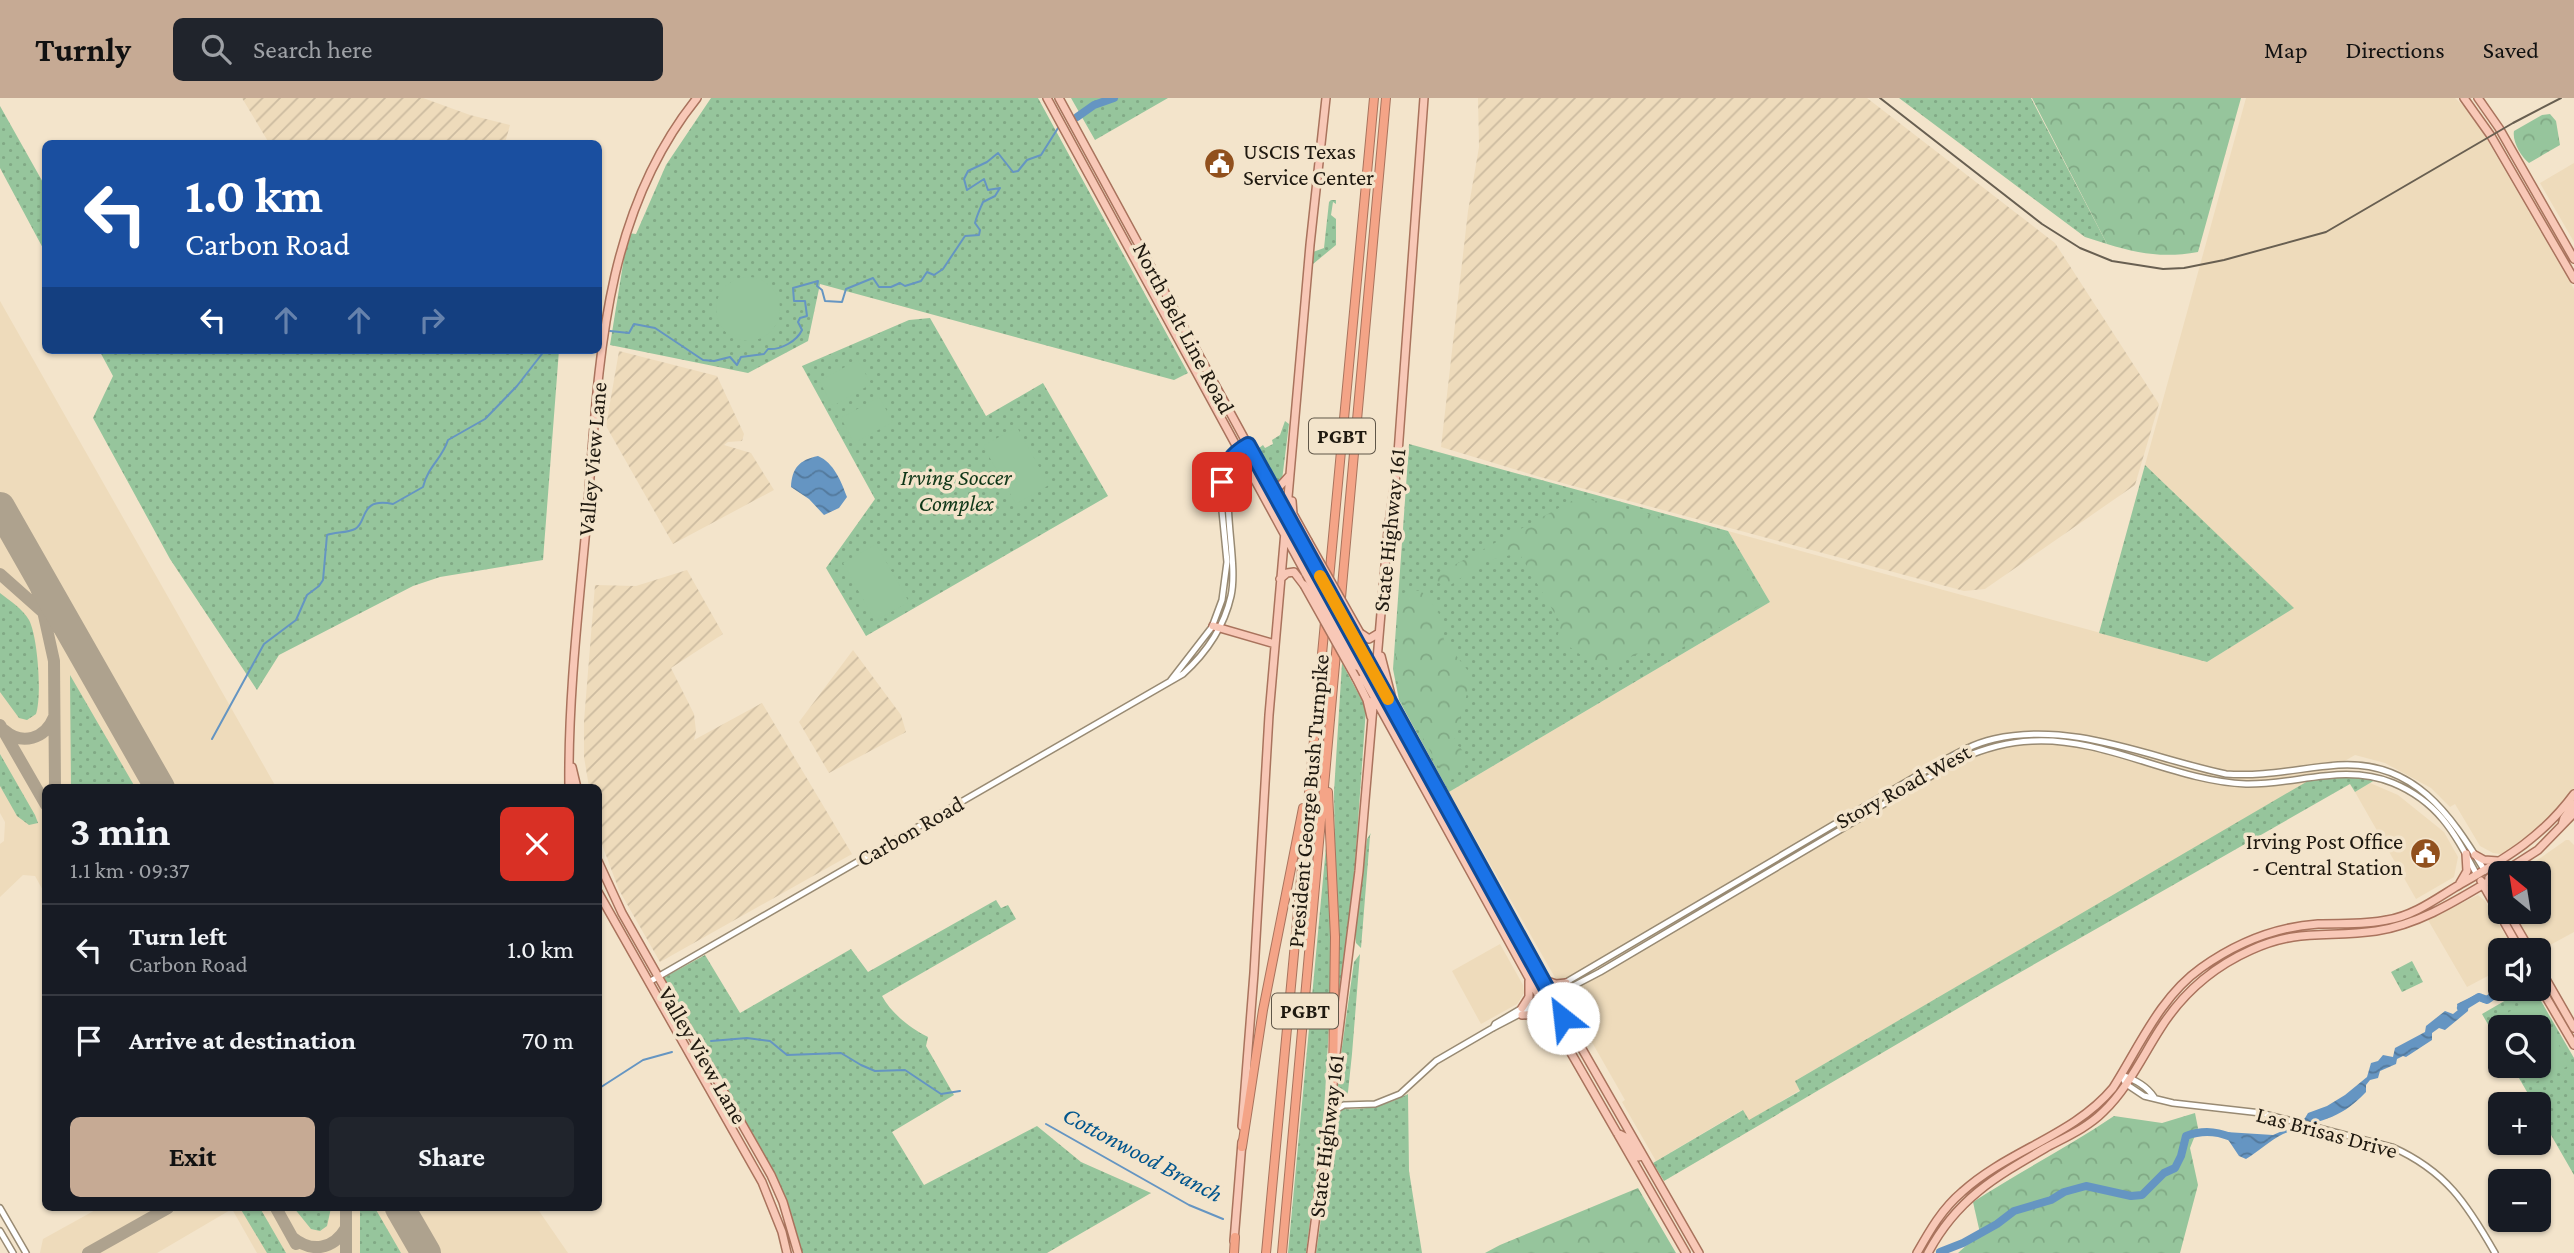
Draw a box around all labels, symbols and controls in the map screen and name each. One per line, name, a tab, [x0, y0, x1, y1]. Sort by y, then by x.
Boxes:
search box	[173, 18, 663, 81]
icon: search	[197, 30, 235, 68]
text: Turnly	[35, 31, 131, 68]
text: Search here	[253, 35, 372, 64]
text: Map	[2264, 36, 2308, 63]
text: Directions	[2346, 36, 2445, 63]
text: Saved	[2483, 36, 2539, 63]
place label: USCIS Texas Service Center	[1243, 138, 1374, 190]
public building icon: USCIS Texas Service Center	[1203, 147, 1237, 181]
icon: left	[70, 168, 161, 259]
text: 1.0 km	[185, 168, 323, 223]
text: Carbon Road	[185, 226, 350, 262]
street label: North Belt Line Road	[1128, 238, 1240, 418]
icon: left	[194, 301, 232, 339]
icon: ahead	[267, 301, 305, 339]
icon: ahead	[340, 301, 378, 339]
icon: right	[413, 301, 451, 339]
street label: Valley View Lane	[572, 381, 612, 537]
road number: PGBT	[1309, 418, 1375, 454]
street label: State Highway 161	[1367, 447, 1411, 613]
pin	[1192, 452, 1252, 512]
icon: arrive	[1203, 463, 1241, 501]
park label: Irving Soccer Complex	[901, 464, 1012, 516]
street label: President George Bush Turnpike	[1282, 653, 1334, 949]
street label: Story Road West	[1831, 738, 1975, 834]
street label: Carbon Road	[852, 790, 968, 872]
text: 3 min	[70, 807, 170, 854]
button: close	[500, 807, 574, 881]
place label: Irving Post Office - Central Station	[2246, 828, 2403, 880]
public building icon: Irving Post Office - Central Station	[2409, 837, 2443, 871]
text: 1.1 km · 09:37	[70, 857, 190, 883]
north arrow	[2488, 861, 2552, 924]
map controls	[2488, 861, 2551, 1232]
text: Turn left	[129, 922, 227, 951]
icon: left	[70, 931, 108, 969]
text: 1.0 km	[507, 935, 574, 964]
button: sound	[2488, 938, 2551, 1001]
text: Carbon Road	[129, 951, 248, 977]
position arrow	[1526, 981, 1600, 1055]
street label: Valley View Lane	[653, 982, 753, 1128]
road number: PGBT	[1272, 993, 1338, 1028]
button: search	[2488, 1015, 2551, 1078]
icon: arrive	[70, 1022, 108, 1060]
text: Arrive at destination	[129, 1026, 356, 1055]
text: 70 m	[522, 1026, 574, 1055]
street label: State Highway 161	[1303, 1053, 1349, 1219]
button: +	[2488, 1092, 2551, 1155]
water label: Cottonwood Branch	[1059, 1101, 1227, 1207]
street label: Las Brisas Drive	[2253, 1101, 2401, 1163]
button: Exit	[70, 1117, 315, 1197]
button: Share	[329, 1117, 574, 1197]
button: −	[2488, 1169, 2551, 1232]

